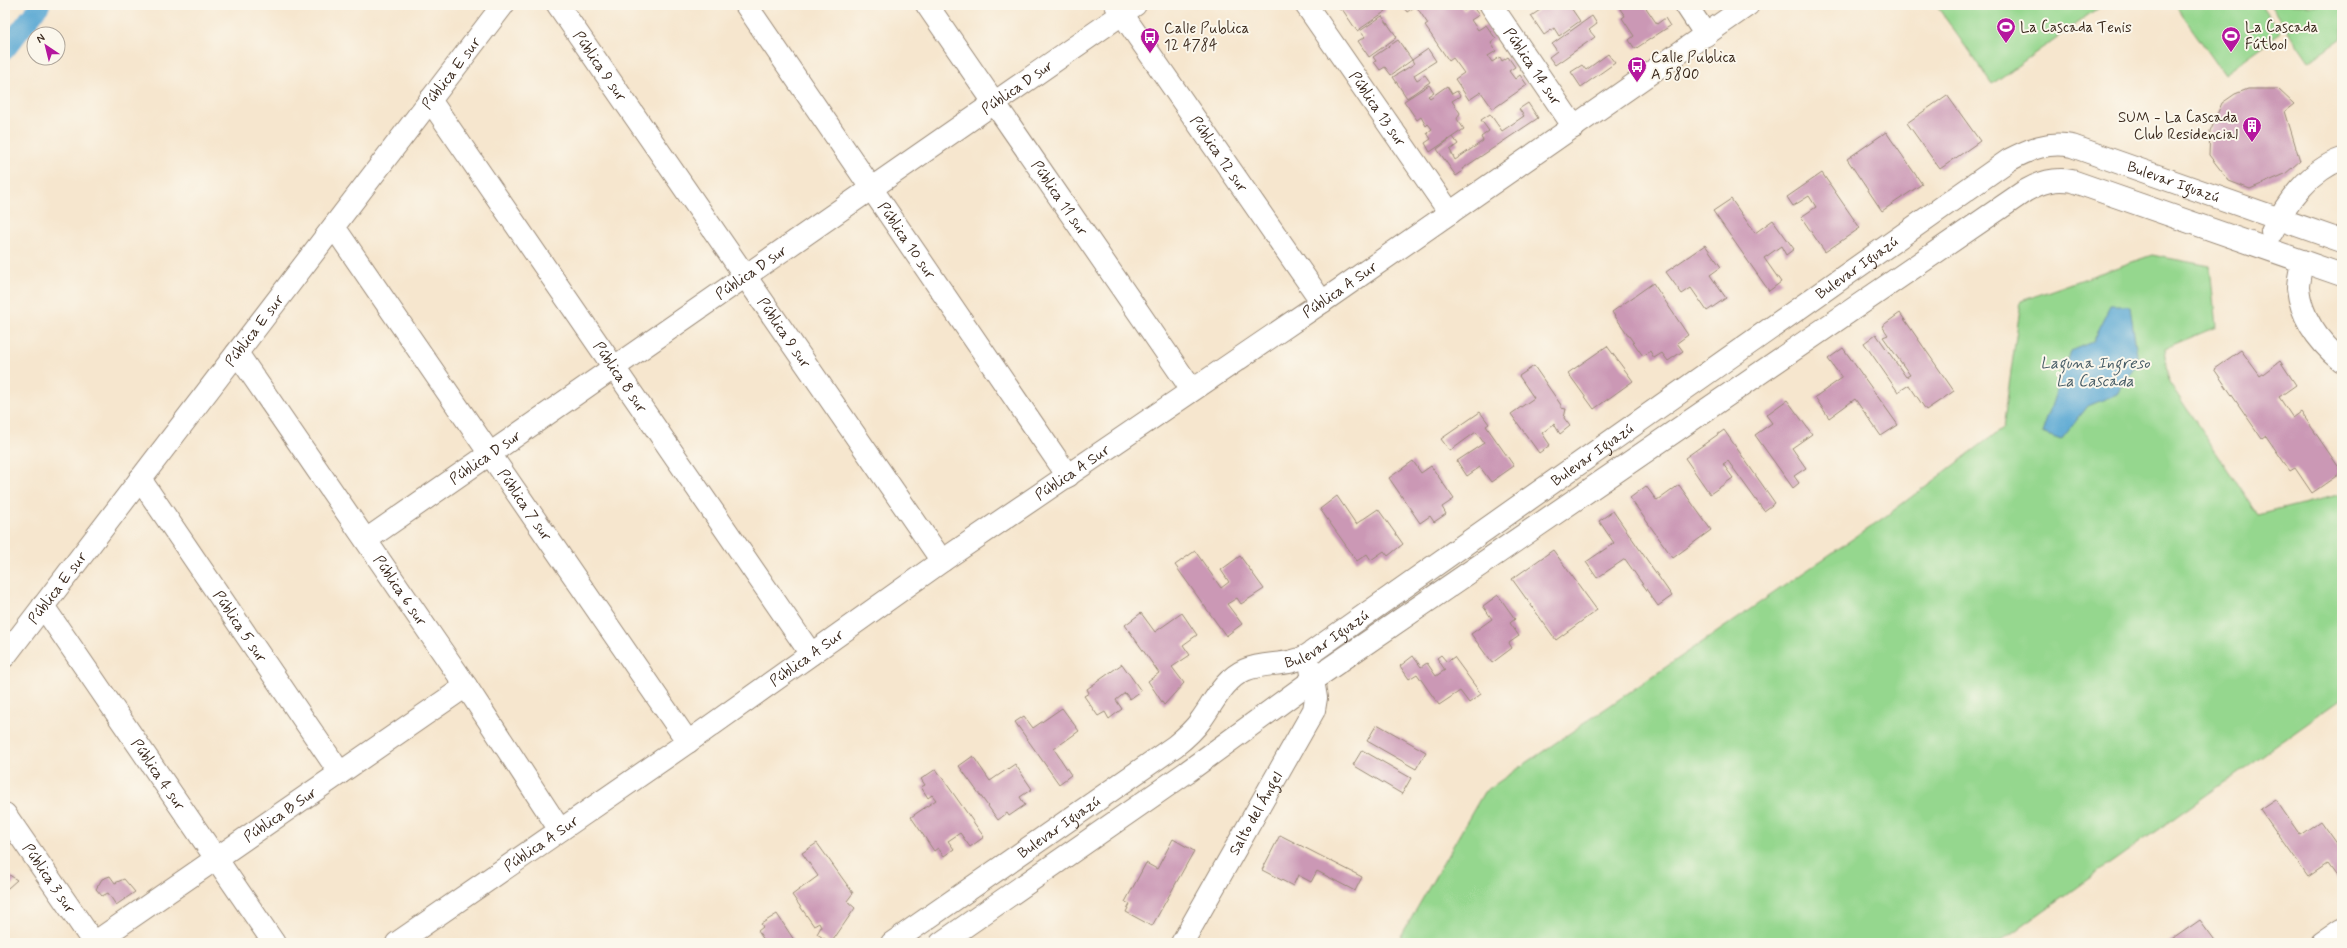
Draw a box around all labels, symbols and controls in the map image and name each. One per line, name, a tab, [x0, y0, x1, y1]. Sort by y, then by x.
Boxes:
sports icon: La Cascada Tenis	[1995, 16, 2017, 44]
place label: La Cascada Tenis	[2020, 18, 2132, 38]
place label: La Cascada Fútbol	[2245, 18, 2319, 55]
place label: Calle Publica 12 4784	[1164, 19, 1250, 56]
street label: Pública 14 sur	[1498, 24, 1566, 110]
sports icon: La Cascada Fútbol	[2220, 25, 2242, 53]
north arrow	[26, 26, 66, 66]
bus stop icon: Calle Publica 12 4784	[1139, 26, 1161, 54]
street label: Pública 9 sur	[568, 27, 631, 106]
text: N	[34, 31, 48, 46]
street label: Pública E sur	[418, 33, 486, 114]
place label: Calle Publica A 5800	[1651, 48, 1737, 85]
bus stop icon: Calle Publica A 5800	[1626, 55, 1648, 83]
street label: Pública D sur	[978, 56, 1057, 120]
street label: Pública 13 sur	[1344, 68, 1410, 151]
place label: SUM - La Cascada Club Residencial	[2118, 108, 2238, 145]
street label: Pública 12 sur	[1185, 112, 1252, 197]
building icon: SUM - La Cascada Club Residencial	[2241, 115, 2263, 143]
street label: Pública 11 sur	[1026, 157, 1092, 240]
street label: Bulevar Iguazú	[2124, 157, 2222, 208]
street label: Pública 10 sur	[873, 198, 940, 284]
street label: Bulevar Iguazú	[1812, 232, 1903, 304]
street label: Pública D sur	[712, 241, 791, 305]
street label: Pública A Sur	[1299, 257, 1382, 323]
street label: Pública E sur	[221, 290, 289, 371]
street label: Pública 9 sur	[752, 294, 815, 373]
street label: Pública 8 sur	[588, 338, 652, 418]
water label: Laguna Ingreso La Cascada	[2040, 353, 2150, 392]
street label: Bulevar Iguazú	[1547, 419, 1638, 491]
street label: Pública D sur	[446, 426, 525, 490]
street label: Pública A Sur	[1031, 440, 1115, 506]
street label: Pública 7 sur	[492, 465, 556, 546]
street label: Pública E sur	[24, 547, 93, 629]
street label: Pública 6 sur	[368, 552, 431, 631]
street label: Pública 5 sur	[208, 587, 271, 667]
street label: Bulevar Iguazú	[1283, 606, 1373, 674]
street label: Pública A Sur	[766, 625, 849, 692]
street label: Pública 4 sur	[126, 735, 190, 815]
street label: Salto del Ángel	[1225, 769, 1288, 859]
street label: Pública B Sur	[240, 783, 321, 848]
street label: Bulevar Iguazú	[1014, 792, 1105, 864]
street label: Pública A Sur	[500, 811, 584, 877]
street label: Pública 3 sur	[17, 840, 80, 918]

